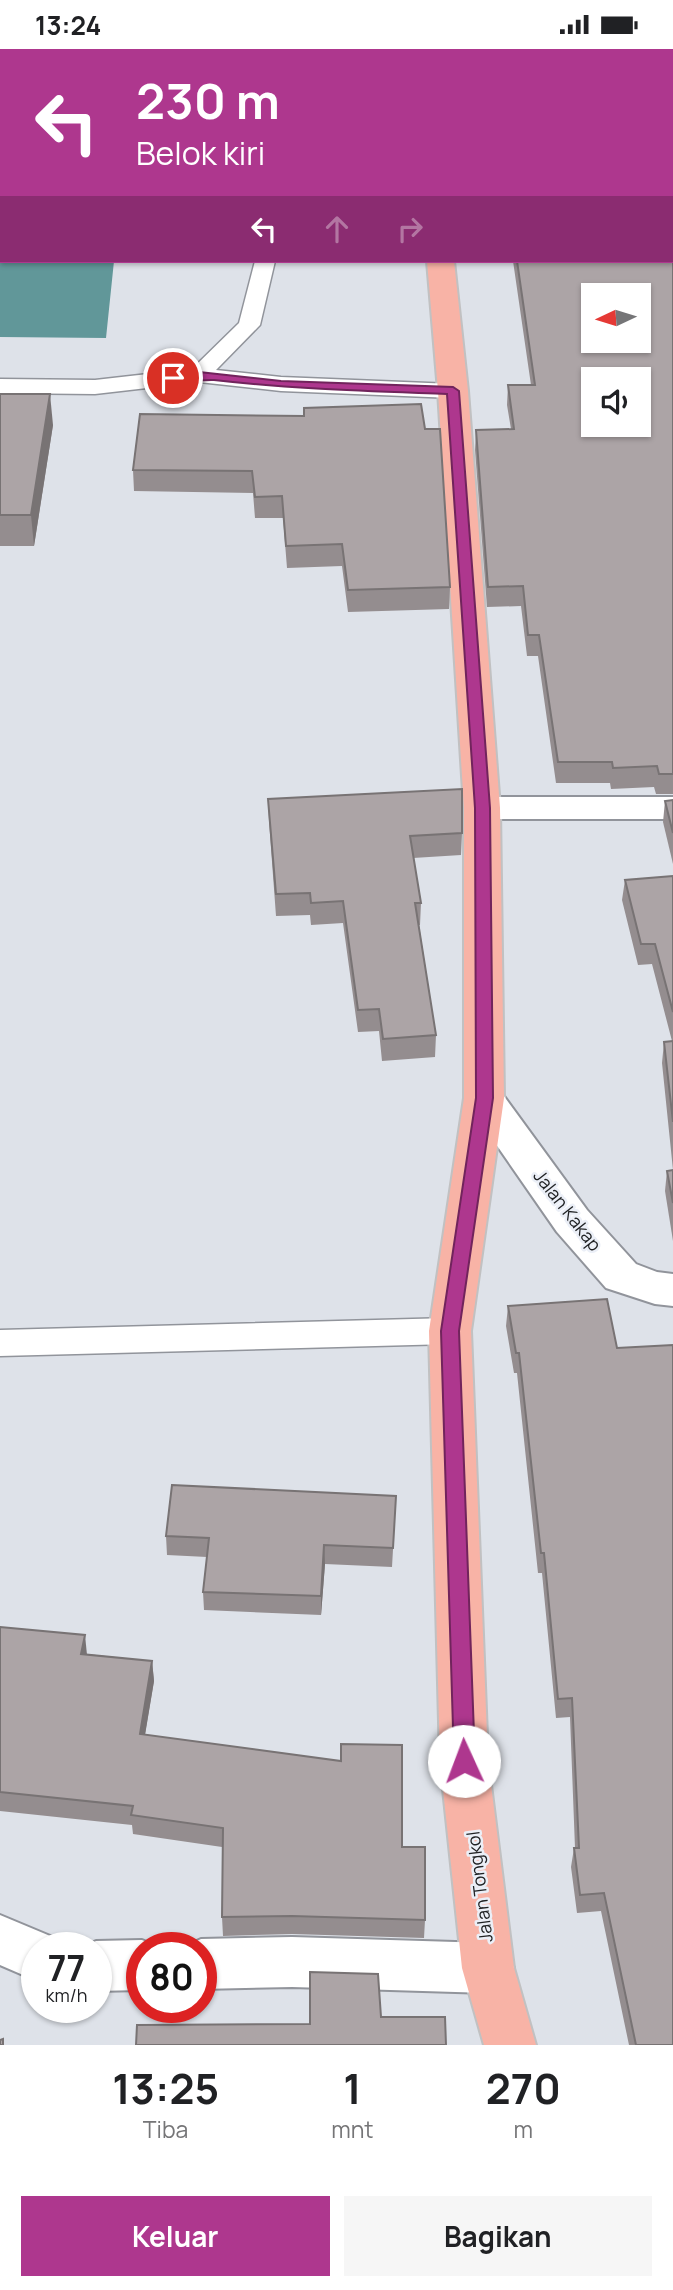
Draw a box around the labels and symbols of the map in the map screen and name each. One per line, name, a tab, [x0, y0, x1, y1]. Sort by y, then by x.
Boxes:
north arrow	[581, 283, 651, 353]
pin	[143, 348, 203, 408]
street label: Jalan Kakap	[529, 1164, 607, 1256]
position arrow	[427, 1724, 501, 1798]
street label: Jalan Tongkol	[460, 1830, 498, 1944]
speed limit sign: 80	[126, 1932, 217, 2023]

